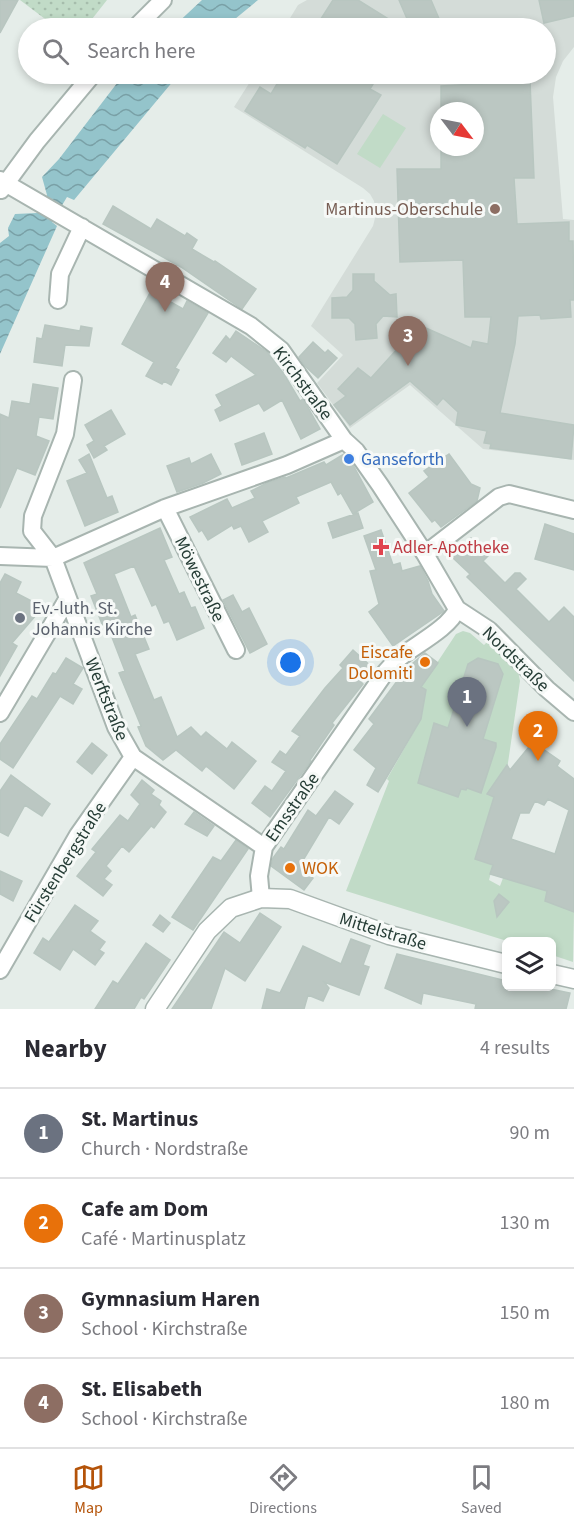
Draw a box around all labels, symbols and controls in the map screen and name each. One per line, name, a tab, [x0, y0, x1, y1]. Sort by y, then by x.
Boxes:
search box	[18, 18, 556, 84]
icon: search	[39, 35, 72, 68]
text: Search here	[87, 35, 195, 67]
north arrow	[430, 102, 484, 156]
place label: Martinus-Oberschule	[325, 197, 483, 222]
marker: Martinus-Oberschule	[488, 202, 502, 216]
pin: 4	[146, 262, 184, 312]
pin: 3	[388, 316, 428, 366]
street label: Kirchstraße	[267, 341, 339, 425]
place label: Ganseforth	[361, 447, 444, 472]
marker: Ganseforth	[342, 452, 356, 466]
street label: Möwestraße	[168, 532, 231, 626]
place label: Adler-Apotheke	[393, 535, 509, 560]
marker: Adler-Apotheke	[374, 540, 388, 554]
place label: Ev.-luth. St. Johannis Kirche	[32, 596, 152, 642]
marker: Ev.-luth. St. Johannis Kirche	[13, 611, 27, 625]
street label: Nordstraße	[476, 621, 555, 698]
place label: Eiscafe Dolomiti	[348, 640, 413, 686]
your location	[276, 648, 305, 677]
street label: Werftstraße	[79, 654, 135, 744]
marker: Eiscafe Dolomiti	[418, 655, 432, 669]
pin: 1	[448, 678, 486, 727]
pin: 2	[518, 712, 558, 761]
street label: Emsstraße	[259, 768, 325, 847]
street label: Fürstenbergstraße	[18, 797, 113, 927]
place label: WOK	[302, 856, 339, 881]
marker: WOK	[283, 861, 297, 875]
street label: Mittelstraße	[336, 906, 430, 957]
map controls	[502, 937, 556, 991]
button: layers	[502, 937, 556, 991]
text: Nearby	[24, 1030, 107, 1067]
text: 4 results	[480, 1034, 550, 1062]
text: St. Martinus	[81, 1103, 198, 1135]
text: 1	[38, 1119, 49, 1147]
text: 90 m	[510, 1119, 550, 1147]
text: Church · Nordstraße	[81, 1135, 248, 1163]
text: Cafe am Dom	[81, 1193, 208, 1225]
text: 2	[38, 1209, 49, 1237]
text: 130 m	[500, 1209, 550, 1237]
text: Café · Martinusplatz	[81, 1225, 246, 1253]
text: Gymnasium Haren	[81, 1283, 260, 1315]
text: 3	[38, 1299, 49, 1327]
text: 150 m	[500, 1299, 550, 1327]
text: School · Kirchstraße	[81, 1315, 247, 1343]
text: St. Elisabeth	[81, 1373, 202, 1405]
text: 4	[38, 1389, 49, 1417]
text: 180 m	[500, 1389, 550, 1417]
text: School · Kirchstraße	[81, 1405, 247, 1433]
tab: Map	[72, 1461, 105, 1519]
tab: Directions	[249, 1461, 317, 1519]
tab: Saved	[461, 1461, 502, 1519]

